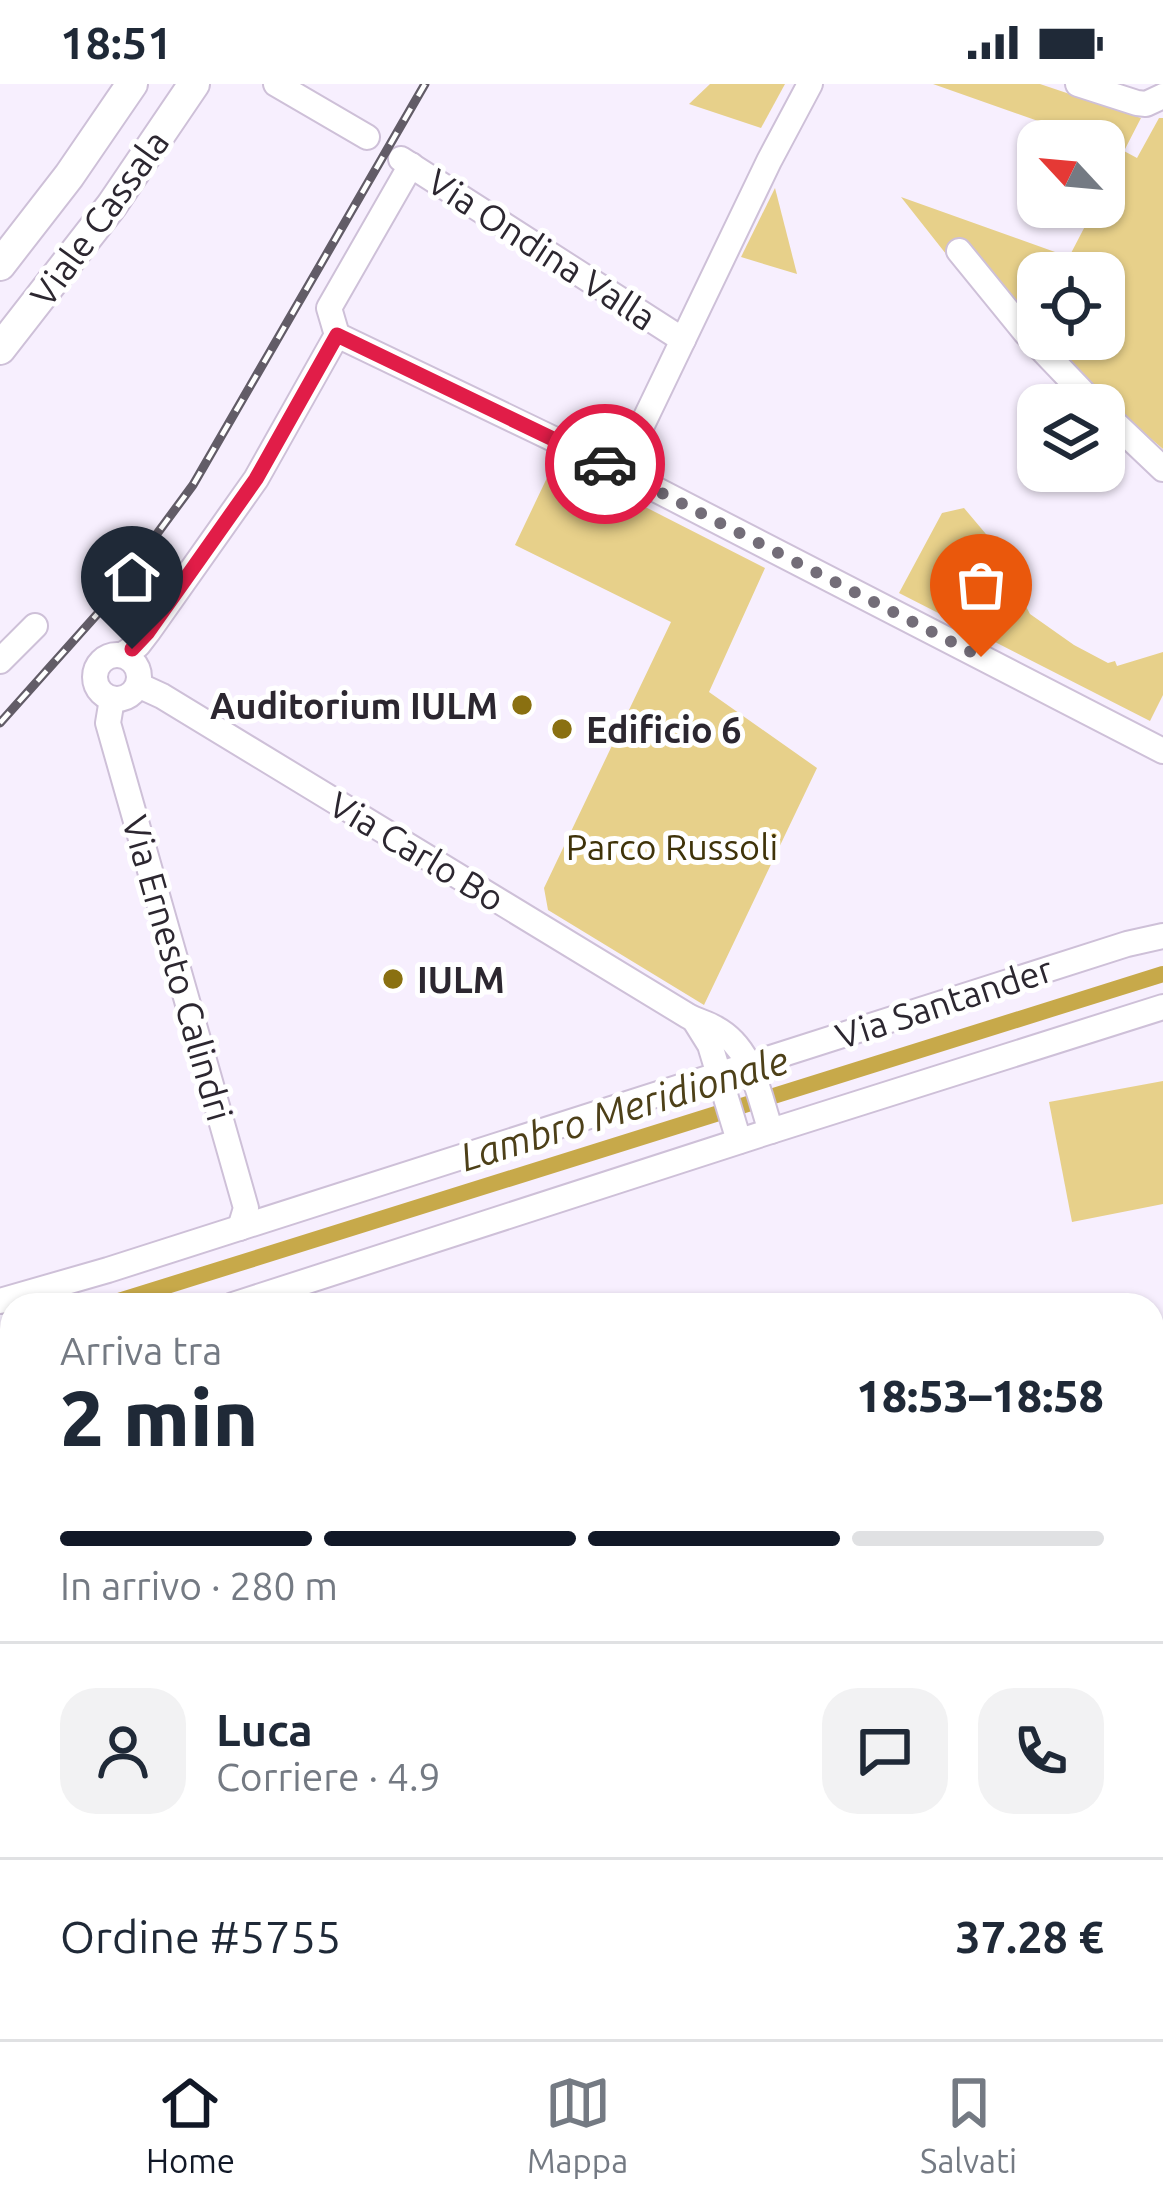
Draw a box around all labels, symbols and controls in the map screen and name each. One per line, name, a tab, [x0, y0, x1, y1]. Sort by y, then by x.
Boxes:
text: 18:51	[60, 17, 173, 68]
north arrow	[1017, 120, 1125, 228]
map controls	[1017, 120, 1125, 492]
street label: Viale Cassala	[22, 122, 176, 314]
street label: Via Ondina Valla	[420, 160, 664, 338]
button: locate	[1017, 252, 1125, 360]
button: layers	[1017, 384, 1125, 492]
courier	[545, 404, 665, 524]
icon: car	[572, 431, 638, 497]
pin	[81, 526, 183, 649]
pin	[930, 534, 1032, 657]
icon: home	[99, 544, 165, 610]
icon: bag	[948, 552, 1014, 618]
place label: Auditorium IULM	[210, 685, 498, 726]
marker: Auditorium IULM	[509, 692, 535, 718]
place label: Edificio 6	[586, 709, 742, 750]
marker: Edificio 6	[549, 716, 575, 742]
street label: Via Carlo Bo	[322, 783, 512, 919]
street label: Via Ernesto Calindri	[115, 811, 241, 1125]
park label: Parco Russoli	[566, 826, 778, 867]
street label: Via Santander	[831, 948, 1058, 1056]
place label: IULM	[417, 959, 505, 1000]
marker: IULM	[380, 966, 406, 992]
water label: Lambro Meridionale	[455, 1038, 793, 1178]
text: Arriva tra	[60, 1329, 222, 1372]
text: 18:53–18:58	[856, 1370, 1104, 1421]
text: 2 min	[60, 1373, 258, 1461]
text: In arrivo · 280 m	[60, 1564, 338, 1607]
button: person	[60, 1688, 186, 1814]
button: chat	[822, 1688, 948, 1814]
button: phone	[978, 1688, 1104, 1814]
text: Luca	[216, 1704, 313, 1755]
text: Corriere · 4.9	[216, 1755, 441, 1798]
text: Ordine #5755	[60, 1911, 341, 1962]
text: 37.28 €	[955, 1911, 1104, 1962]
tab: Home	[146, 2070, 235, 2179]
tab: Mappa	[527, 2070, 628, 2179]
tab: Salvati	[920, 2070, 1017, 2179]

